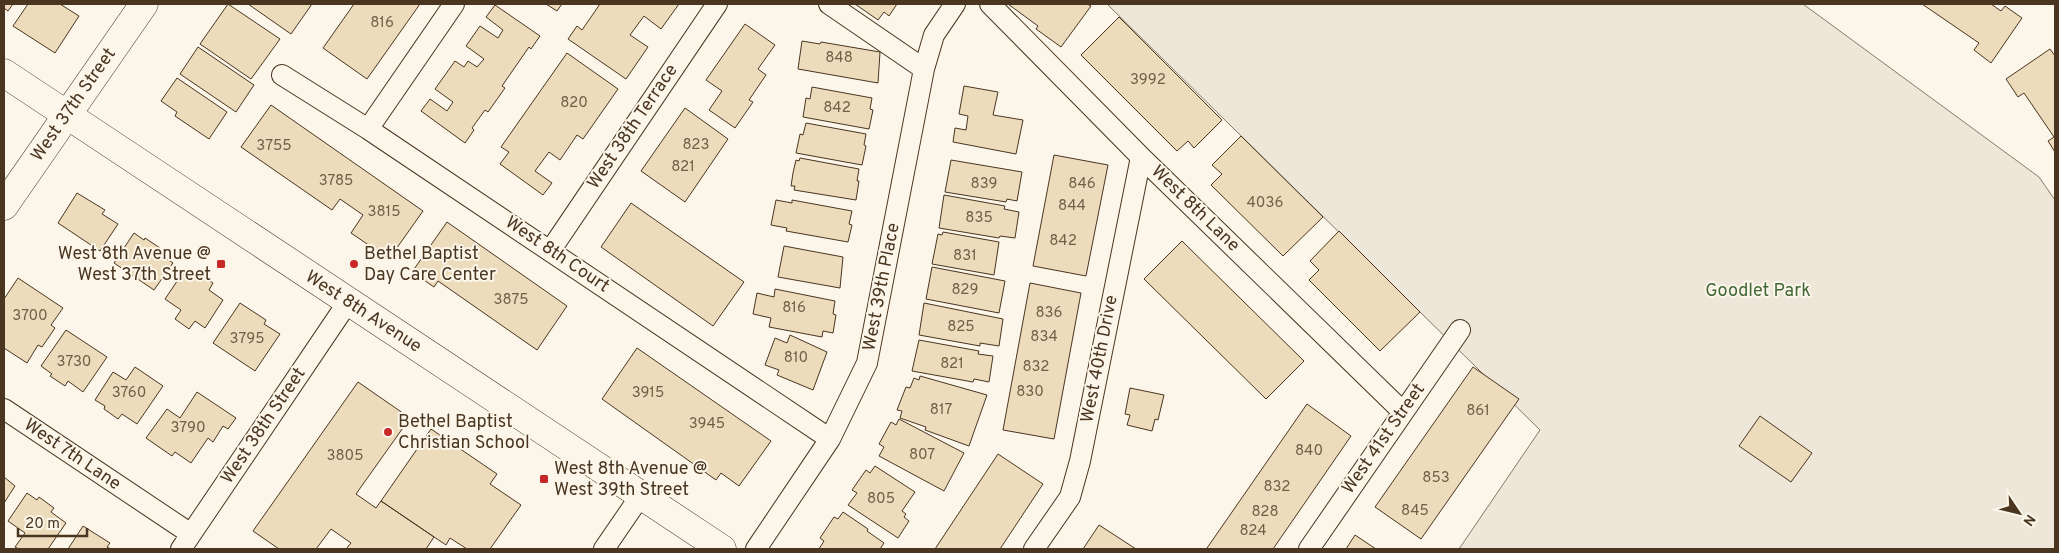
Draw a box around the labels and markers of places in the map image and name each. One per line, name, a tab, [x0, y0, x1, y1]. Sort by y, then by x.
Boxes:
place label: West 8th Avenue @ West 37th Street	[58, 243, 211, 287]
place label: Bethel Baptist Day Care Center	[364, 243, 496, 287]
marker: West 8th Avenue @ West 37th Street	[215, 258, 227, 270]
marker: Bethel Baptist Day Care Center	[348, 258, 360, 270]
place label: Bethel Baptist Christian School	[398, 411, 530, 455]
marker: Bethel Baptist Christian School	[382, 426, 394, 438]
place label: West 8th Avenue @ West 39th Street	[554, 458, 707, 502]
marker: West 8th Avenue @ West 39th Street	[538, 473, 550, 485]

